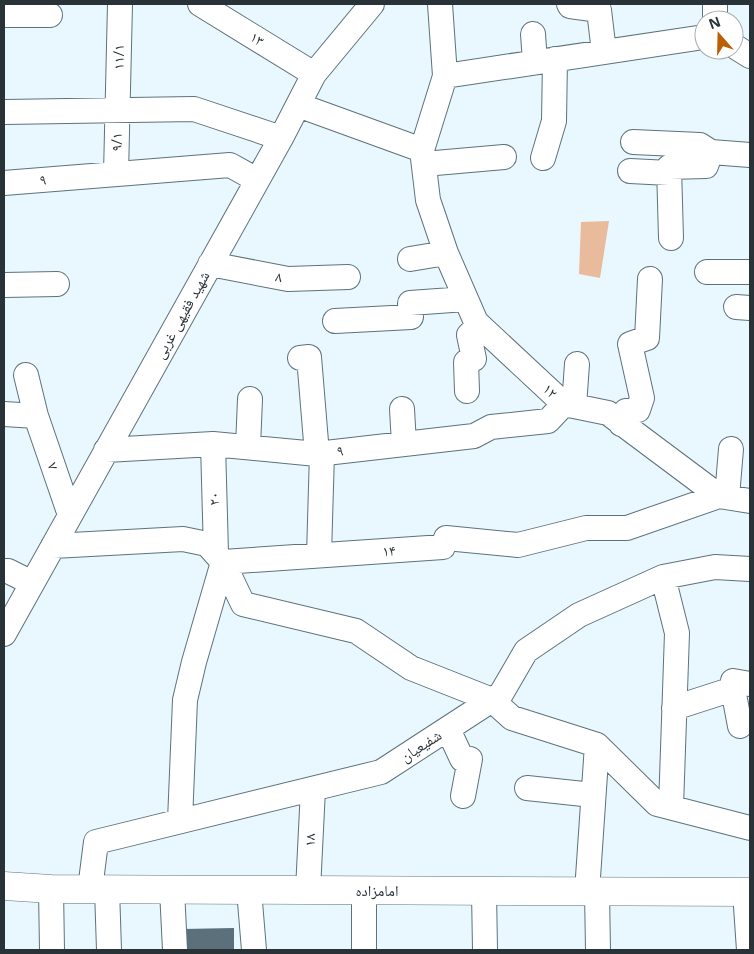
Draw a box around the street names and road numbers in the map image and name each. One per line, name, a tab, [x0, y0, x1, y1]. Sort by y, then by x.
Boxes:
street label: ۱۳	[247, 26, 269, 50]
street label: ۱۱/۱	[108, 44, 128, 70]
street label: ۹/۱	[106, 132, 126, 152]
street label: ۹	[39, 169, 47, 189]
street label: ۸	[274, 266, 284, 286]
street label: شهید فقیهی غربی	[149, 267, 214, 362]
street label: ۱۲	[539, 378, 563, 402]
street label: ۹	[335, 440, 345, 460]
street label: ۷	[43, 459, 65, 472]
street label: ۲۰	[203, 492, 223, 506]
street label: ۱۴	[382, 540, 397, 560]
street label: شفیعیان	[396, 724, 446, 767]
street label: ۱۸	[299, 832, 319, 847]
street label: امامزاده	[355, 880, 399, 900]

